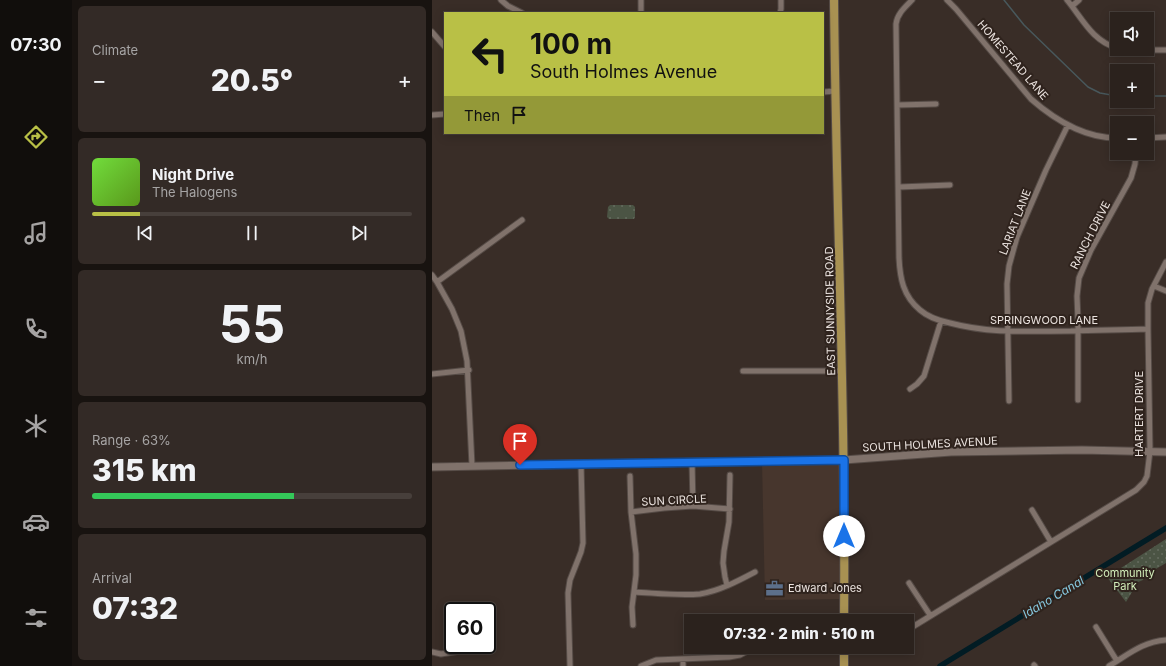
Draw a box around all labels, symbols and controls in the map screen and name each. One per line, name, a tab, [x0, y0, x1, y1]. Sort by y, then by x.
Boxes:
map controls	[1110, 12, 1154, 160]
button: sound	[1110, 12, 1154, 56]
street label: HOMESTEAD LANE	[975, 17, 1051, 103]
text: 100 m	[530, 27, 612, 61]
icon: left	[464, 28, 516, 80]
text: 07:30	[10, 34, 62, 55]
text: Climate	[92, 42, 138, 58]
text: South Holmes Avenue	[530, 61, 717, 82]
text: 20.5°	[211, 62, 293, 98]
button: +	[1110, 64, 1154, 108]
text: −	[92, 67, 107, 93]
text: +	[397, 67, 412, 93]
icon: arrive	[508, 104, 530, 126]
text: Then	[464, 106, 500, 125]
button: −	[1110, 116, 1154, 160]
icon: directions	[22, 123, 50, 151]
text: Night Drive	[152, 165, 234, 184]
text: The Halogens	[152, 184, 237, 200]
street label: LARIAT LANE	[996, 187, 1034, 257]
street label: RANCH DRIVE	[1067, 199, 1113, 271]
icon: music	[22, 219, 50, 247]
icon: previous	[134, 222, 156, 244]
icon: pause	[241, 222, 263, 244]
icon: next	[348, 222, 370, 244]
street label: EAST SUNNYSIDE ROAD	[822, 246, 838, 376]
text: 55	[219, 293, 285, 356]
street label: SPRINGWOOD LANE	[990, 313, 1098, 327]
icon: phone	[22, 315, 50, 343]
text: km/h	[237, 351, 267, 367]
street label: HARTERT DRIVE	[1132, 371, 1146, 457]
icon: climate	[22, 412, 50, 440]
pin	[503, 424, 537, 465]
icon: arrive	[509, 430, 531, 452]
text: Range · 63%	[92, 432, 171, 448]
street label: SOUTH HOLMES AVENUE	[862, 433, 998, 455]
text: 315 km	[92, 452, 197, 488]
street label: SUN CIRCLE	[641, 491, 707, 509]
icon: car	[22, 508, 50, 536]
position arrow	[823, 515, 865, 557]
park label: Community Park	[1095, 566, 1155, 593]
text: Arrival	[92, 570, 132, 586]
water label: Idaho Canal	[1020, 573, 1087, 621]
office icon: Edward Jones	[765, 578, 785, 598]
place label: Edward Jones	[788, 581, 862, 595]
text: 07:32	[92, 590, 178, 626]
speed limit sign: 60	[444, 602, 496, 654]
icon: filters	[22, 604, 50, 632]
text: 07:32 · 2 min · 510 m	[723, 624, 875, 643]

